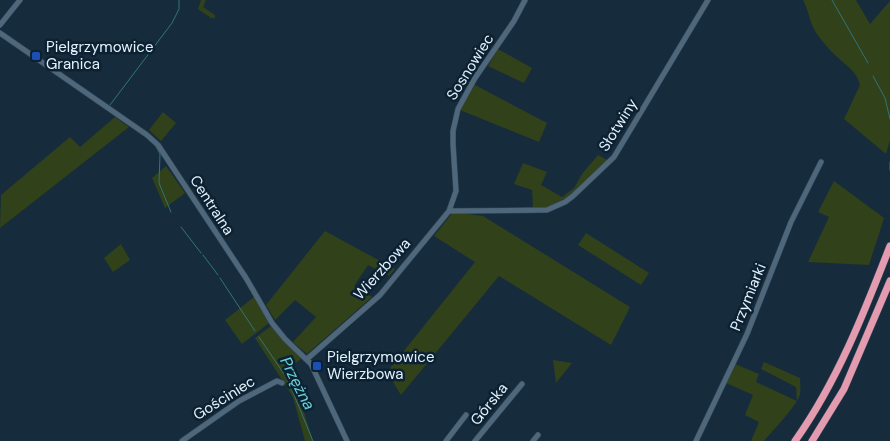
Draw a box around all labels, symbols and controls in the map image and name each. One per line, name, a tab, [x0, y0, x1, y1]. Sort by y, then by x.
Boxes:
street label: Sosnowiec	[442, 30, 498, 104]
place label: Pielgrzymowice Granica	[46, 37, 153, 74]
marker: Pielgrzymowice Granica	[30, 50, 42, 62]
street label: Słotwiny	[594, 94, 642, 155]
street label: Centralna	[185, 171, 239, 239]
street label: Wierzbowa	[349, 234, 415, 304]
street label: Przymiarki	[725, 260, 771, 334]
place label: Pielgrzymowice Wierzbowa	[327, 347, 434, 384]
water label: Przężna	[275, 353, 320, 414]
marker: Pielgrzymowice Wierzbowa	[311, 360, 323, 372]
street label: Gościniec	[189, 371, 259, 425]
street label: Górska	[466, 379, 512, 429]

